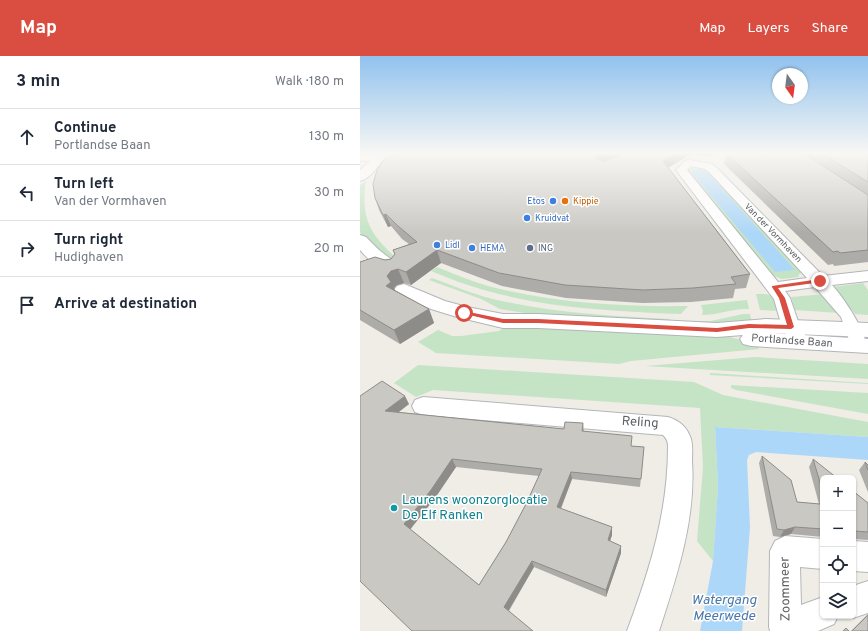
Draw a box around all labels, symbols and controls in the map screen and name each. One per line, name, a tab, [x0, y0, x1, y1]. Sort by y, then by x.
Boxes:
text: Map	[20, 16, 57, 40]
text: Map	[699, 20, 725, 37]
text: Layers	[747, 20, 789, 37]
text: Share	[811, 20, 848, 37]
north arrow	[772, 68, 808, 104]
text: 3 min	[16, 71, 60, 93]
text: Walk · 180 m	[275, 74, 344, 90]
text: Continue	[54, 119, 116, 138]
icon: ahead	[16, 126, 38, 148]
text: 130 m	[309, 129, 344, 145]
text: Portlandse Baan	[54, 138, 150, 154]
text: Turn left	[54, 175, 114, 194]
icon: left	[16, 182, 38, 204]
text: 30 m	[314, 185, 344, 201]
text: Van der Vormhaven	[54, 194, 167, 210]
place label: Etos	[527, 196, 545, 207]
marker: Etos	[548, 196, 558, 206]
marker: Kippie	[560, 196, 570, 206]
place label: Kippie	[573, 196, 599, 207]
street label: Van der Vormhaven	[742, 201, 804, 265]
marker: Kruidvat	[522, 213, 532, 223]
place label: Kruidvat	[535, 213, 569, 224]
text: Turn right	[54, 231, 123, 250]
icon: right	[16, 238, 38, 260]
marker: Lidl	[432, 240, 442, 250]
place label: Lidl	[445, 240, 460, 251]
text: 20 m	[314, 241, 344, 257]
marker: HEMA	[467, 243, 477, 253]
place label: HEMA	[480, 243, 505, 254]
marker: ING	[525, 243, 535, 253]
place label: ING	[538, 243, 553, 254]
text: Hudighaven	[54, 250, 124, 266]
route end	[811, 272, 829, 290]
icon: arrive	[16, 294, 38, 316]
text: Arrive at destination	[54, 295, 197, 314]
route start	[455, 304, 473, 322]
street label: Portlandse Baan	[751, 331, 833, 351]
street label: Reling	[621, 414, 659, 432]
map controls	[820, 475, 856, 619]
button: +	[820, 475, 856, 511]
place label: Laurens woonzorglocatie De Elf Ranken	[402, 493, 547, 524]
marker: Laurens woonzorglocatie De Elf Ranken	[389, 503, 399, 513]
button: −	[820, 511, 856, 547]
button: locate	[820, 547, 856, 583]
street label: Zoommeer	[777, 557, 795, 621]
button: layers	[820, 583, 856, 619]
water label: Watergang Meerwede	[691, 592, 757, 625]

